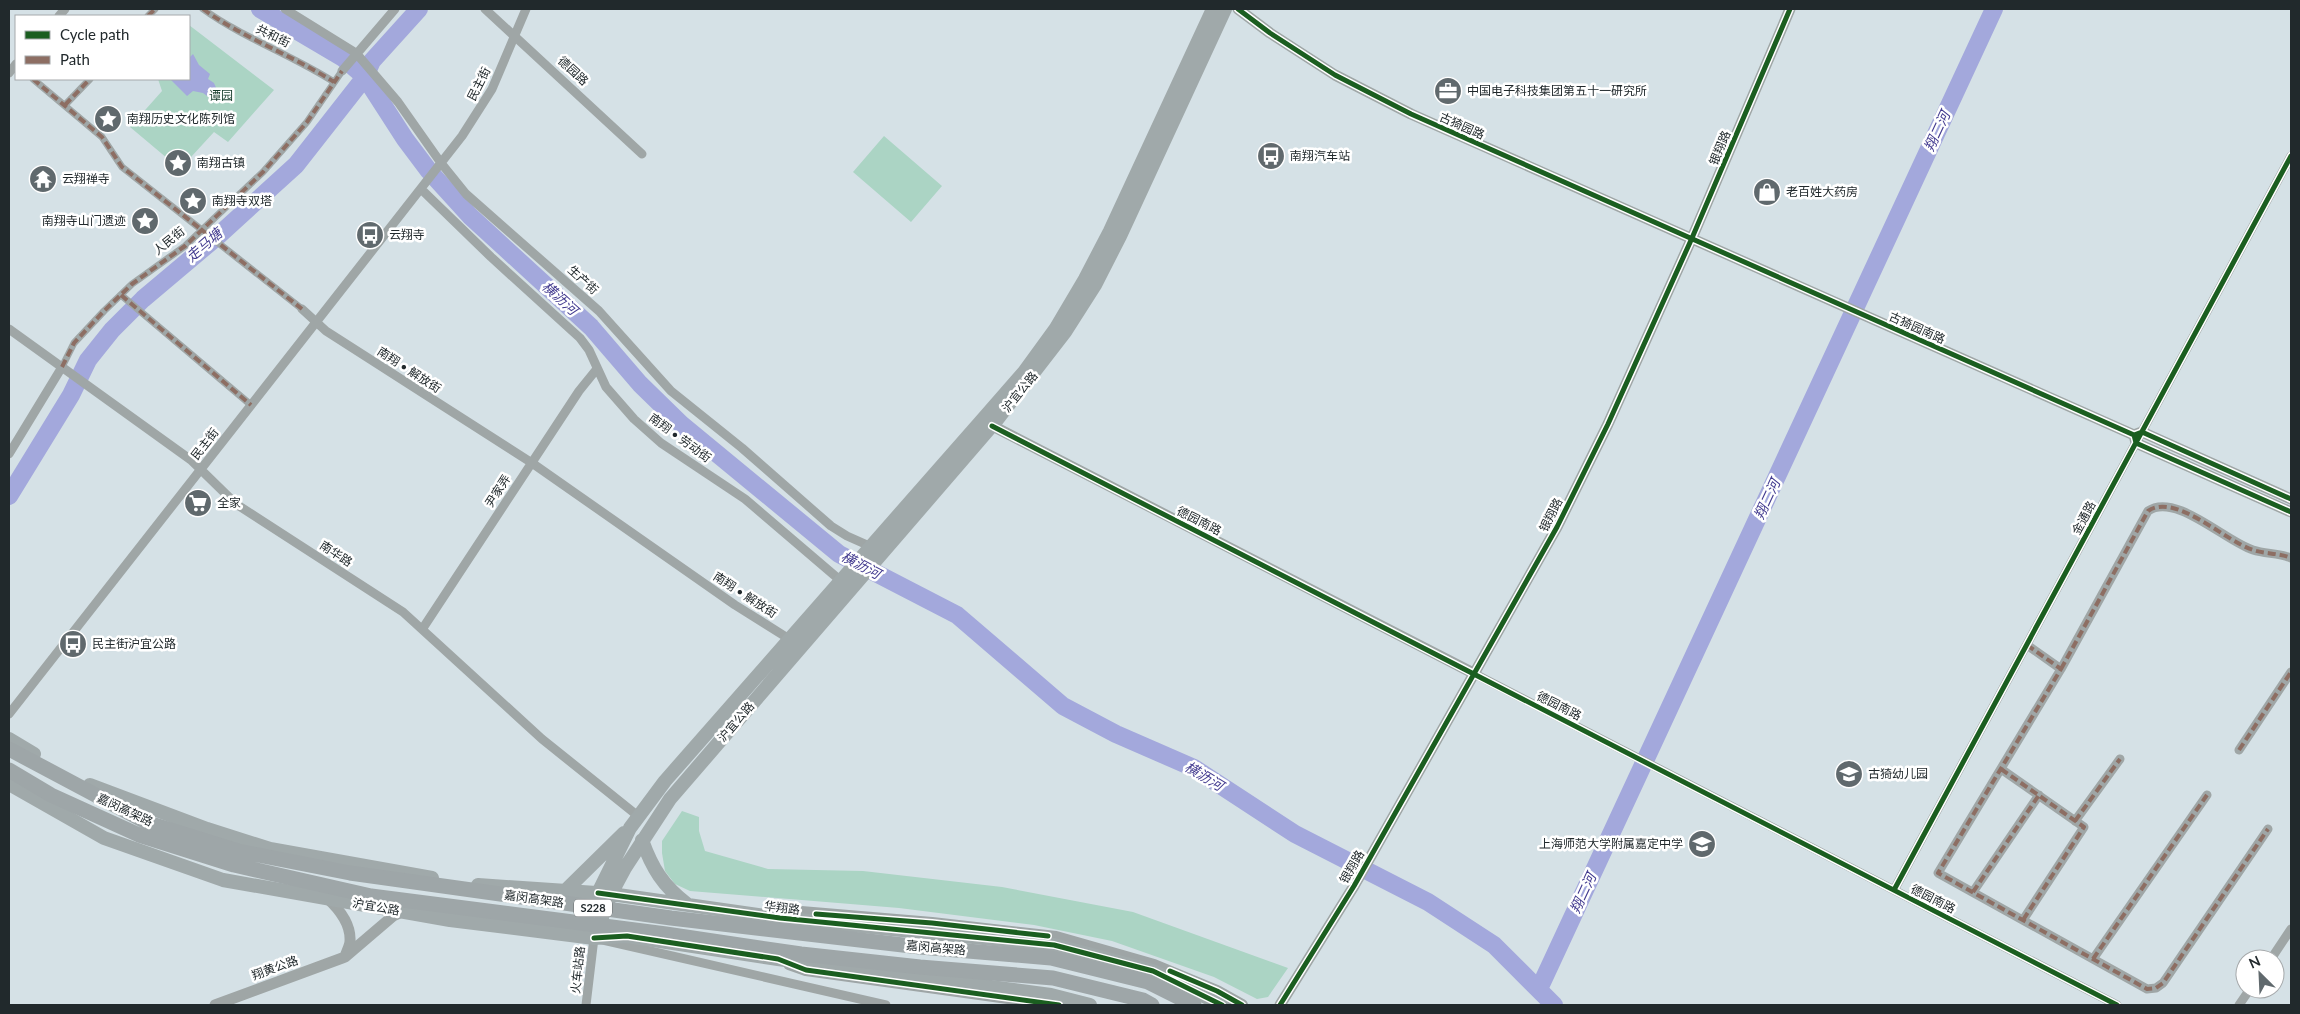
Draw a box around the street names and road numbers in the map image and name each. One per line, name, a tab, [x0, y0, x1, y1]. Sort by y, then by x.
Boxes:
street label: 共和街	[254, 21, 293, 50]
street label: 德园路	[555, 53, 592, 88]
street label: 民主街	[464, 64, 493, 103]
street label: 古猗园路	[1437, 109, 1487, 142]
street label: 银翔路	[1706, 128, 1733, 167]
street label: 人民街	[150, 223, 187, 258]
street label: 生产街	[565, 262, 602, 297]
street label: 古猗园南路	[1887, 308, 1948, 347]
street label: 南翔 • 解放街	[375, 343, 444, 396]
street label: 沪宜公路	[999, 368, 1041, 415]
street label: 南翔 • 劳动街	[646, 410, 714, 465]
street label: 民主街	[188, 425, 222, 462]
street label: 尹家弄	[481, 472, 514, 510]
street label: 银翔路	[1536, 495, 1565, 534]
street label: 金通路	[2068, 498, 2099, 537]
street label: 德园南路	[1174, 503, 1224, 538]
street label: 南华路	[317, 537, 355, 570]
street label: 南翔 • 解放街	[711, 568, 780, 621]
street label: 德园南路	[1534, 688, 1584, 723]
street label: 沪宜公路	[714, 699, 757, 745]
street label: 嘉闵高架路	[95, 790, 156, 829]
street label: 银翔路	[1336, 847, 1367, 886]
street label: 德园南路	[1908, 881, 1958, 916]
street label: 嘉闵高架路	[503, 887, 565, 910]
street label: 沪宜公路	[351, 895, 401, 918]
street label: 华翔路	[763, 898, 801, 917]
road number: S228	[574, 900, 612, 916]
street label: 嘉闵高架路	[905, 937, 967, 958]
street label: 火车站路	[568, 945, 587, 995]
street label: 翔黄公路	[250, 952, 300, 983]

